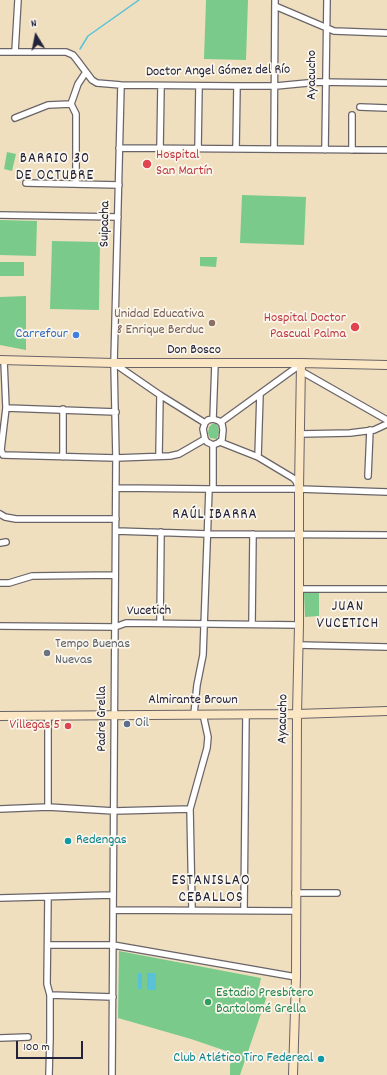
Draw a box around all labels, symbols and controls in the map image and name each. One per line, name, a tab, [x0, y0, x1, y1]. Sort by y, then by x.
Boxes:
north arrow	[16, 16, 56, 56]
text: N	[30, 16, 38, 33]
street label: Ayacucho	[305, 50, 321, 100]
street label: Doctor Angel Gómez del Río	[146, 62, 290, 82]
place label: Hospital San Martín	[156, 148, 213, 180]
district label: BARRIO 30 DE OCTUBRE	[16, 151, 94, 186]
marker: Hospital San Martín	[141, 158, 153, 170]
street label: Suipacha	[97, 201, 115, 247]
place label: Unidad Educativa 8 Enrique Berduc	[114, 307, 204, 340]
place label: Hospital Doctor Pascual Palma	[264, 311, 346, 344]
marker: Unidad Educativa 8 Enrique Berduc	[207, 318, 217, 328]
marker: Hospital Doctor Pascual Palma	[349, 321, 361, 333]
place label: Carrefour	[16, 327, 68, 343]
marker: Carrefour	[71, 330, 81, 340]
street label: Don Bosco	[167, 343, 221, 359]
district label: RAÚL IBARRA	[172, 507, 258, 525]
district label: JUAN VUCETICH	[317, 599, 379, 634]
street label: Vucetich	[127, 603, 171, 621]
place label: Tempo Buenas Nuevas	[55, 637, 130, 670]
marker: Tempo Buenas Nuevas	[42, 648, 52, 658]
street label: Padre Grella	[95, 686, 111, 752]
street label: Almirante Brown	[148, 693, 238, 709]
street label: Ayacucho	[275, 694, 293, 744]
place label: Oil	[135, 716, 149, 732]
place label: Villegas 5	[10, 718, 60, 734]
marker: Oil	[122, 719, 132, 729]
marker: Villegas 5	[63, 721, 73, 731]
place label: Redengas	[76, 833, 127, 849]
marker: Redengas	[63, 836, 73, 846]
district label: ESTANISLAO CEBALLOS	[171, 873, 251, 908]
place label: Estadio Presbítero Bartolomé Grella	[216, 986, 314, 1018]
marker: Estadio Presbítero Bartolomé Grella	[203, 997, 213, 1007]
scale bar	[18, 1033, 85, 1059]
text: 100 m	[23, 1039, 50, 1056]
place label: Club Atlético Tiro Federeal	[173, 1051, 313, 1067]
marker: Club Atlético Tiro Federeal	[316, 1054, 326, 1064]

